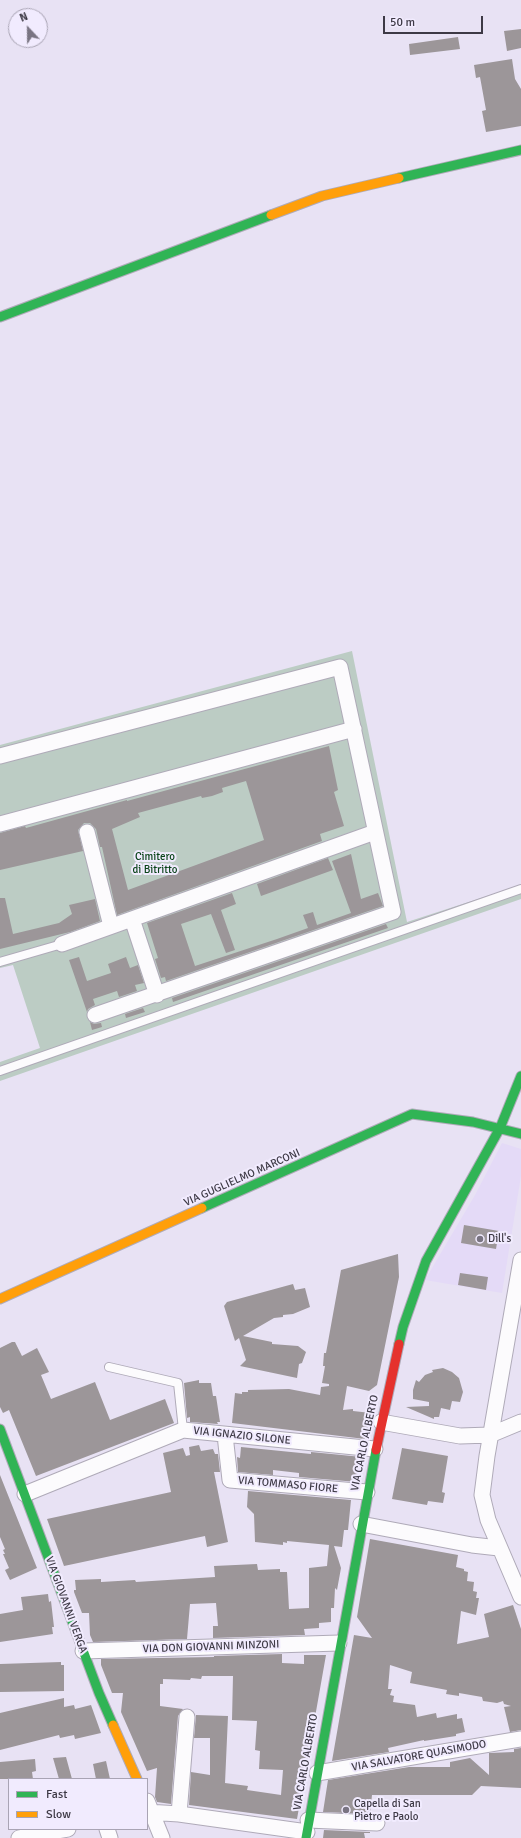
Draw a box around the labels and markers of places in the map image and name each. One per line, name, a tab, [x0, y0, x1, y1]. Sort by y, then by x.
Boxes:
place label: Dill's	[488, 1232, 511, 1246]
marker: Dill's	[475, 1234, 485, 1244]
place label: Capella di San Pietro e Paolo	[354, 1797, 421, 1823]
marker: Capella di San Pietro e Paolo	[341, 1805, 351, 1815]

